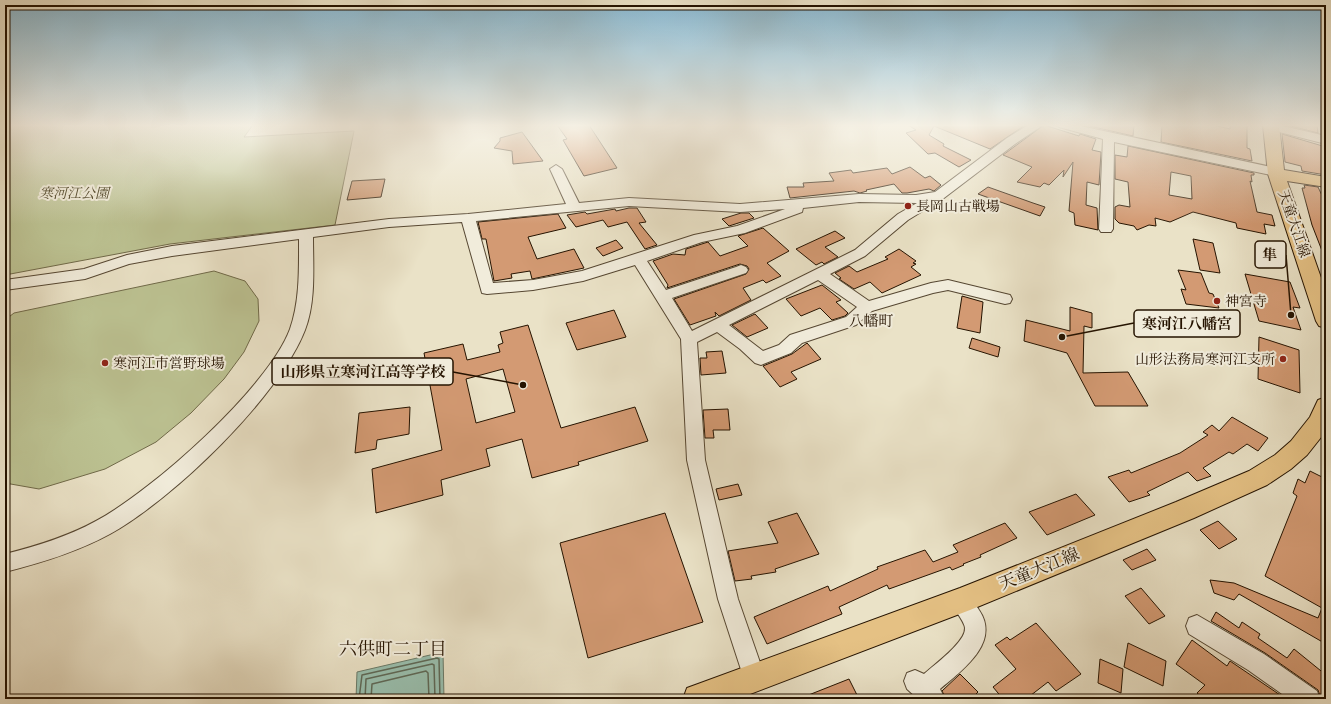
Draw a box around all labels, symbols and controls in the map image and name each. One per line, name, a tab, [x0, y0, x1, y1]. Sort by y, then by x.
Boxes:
park label: 寒河江公園	[39, 185, 111, 202]
street label: 天童大江線	[1275, 188, 1313, 260]
place label: 長岡山古戦場	[916, 198, 1000, 215]
marker: 長岡山古戦場	[903, 201, 913, 211]
callout: 隼	[1255, 241, 1286, 268]
text: 隼	[1262, 246, 1278, 264]
place label: 神宮寺	[1225, 293, 1267, 310]
marker: 神宮寺	[1212, 296, 1222, 306]
callout: 寒河江八幡宮	[1134, 310, 1240, 337]
district label: 八幡町	[848, 312, 894, 330]
text: 寒河江八幡宮	[1142, 315, 1232, 333]
place label: 山形法務局寒河江支所	[1135, 351, 1275, 368]
marker: 山形法務局寒河江支所	[1278, 354, 1288, 364]
place label: 寒河江市営野球場	[113, 355, 225, 372]
marker: 寒河江市営野球場	[100, 358, 110, 368]
callout: 山形県立寒河江高等学校	[272, 358, 453, 385]
text: 山形県立寒河江高等学校	[280, 363, 446, 381]
street label: 天童大江線	[996, 543, 1082, 595]
district label: 六供町二丁目	[339, 638, 447, 660]

